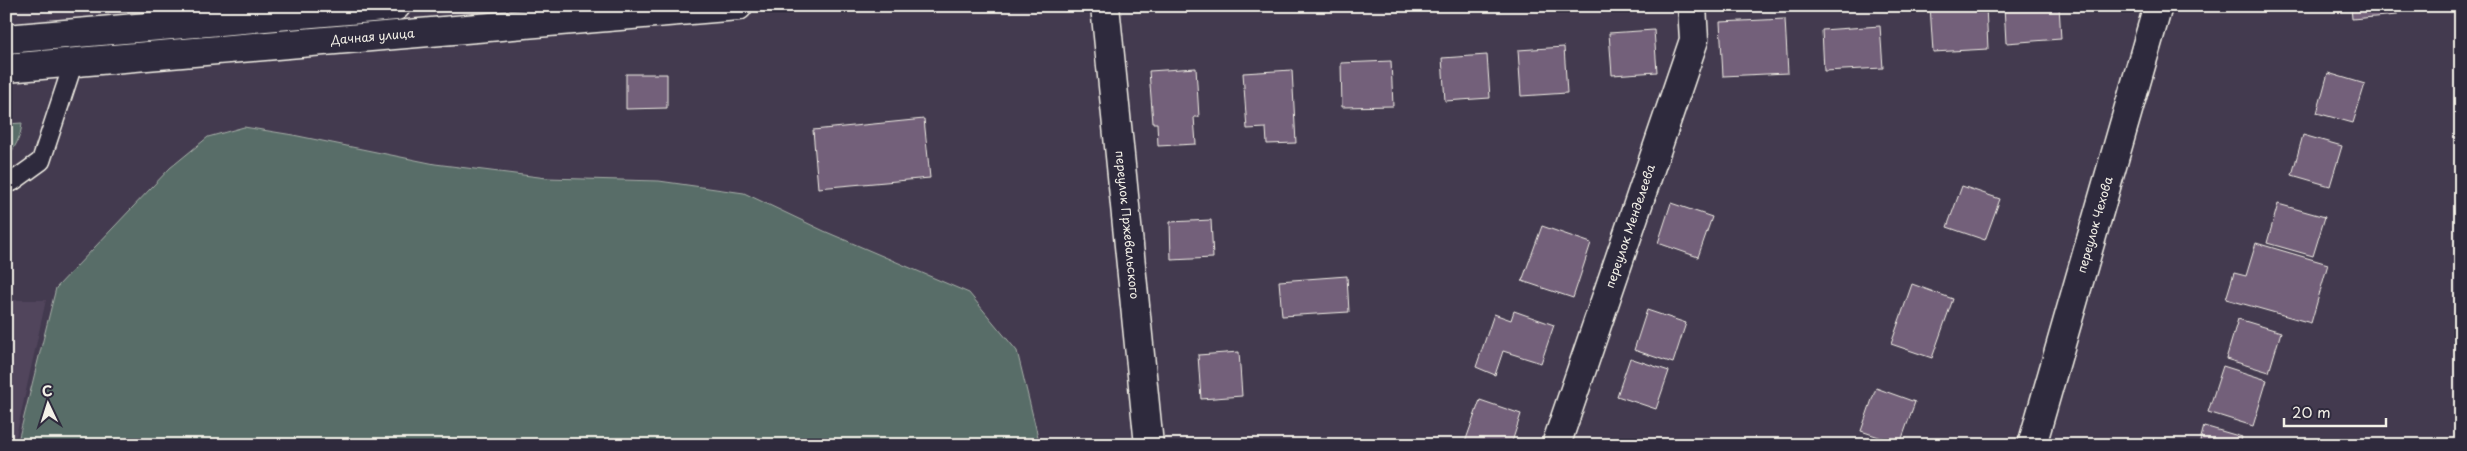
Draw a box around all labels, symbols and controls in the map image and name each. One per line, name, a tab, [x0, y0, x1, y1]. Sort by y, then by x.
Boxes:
street label: Дачная улица	[329, 23, 416, 49]
street label: переулок Пржевальского	[1112, 150, 1144, 300]
street label: переулок Менделеева	[1600, 161, 1659, 290]
street label: переулок Чехова	[2072, 174, 2117, 275]
north arrow	[22, 378, 72, 428]
text: С	[41, 380, 53, 401]
scale bar	[2284, 396, 2387, 428]
text: 20 m	[2292, 400, 2331, 423]

